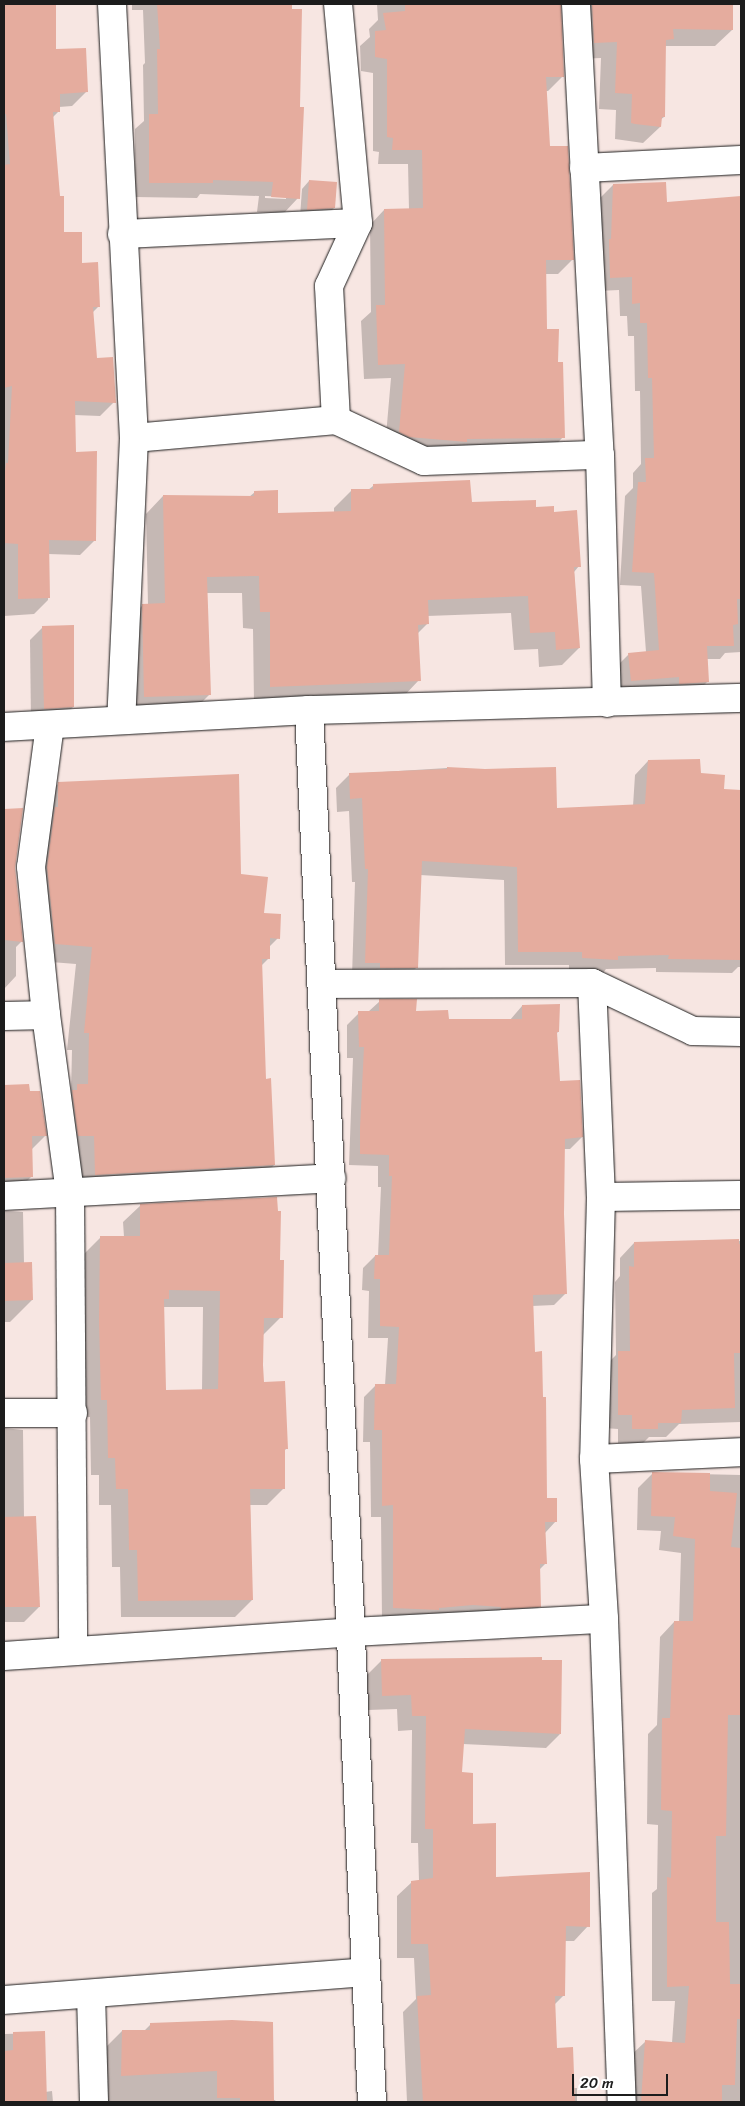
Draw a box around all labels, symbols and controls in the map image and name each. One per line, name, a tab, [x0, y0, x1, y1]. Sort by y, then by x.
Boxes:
scale bar	[575, 2064, 671, 2096]
text: 20 m	[580, 2070, 614, 2096]

